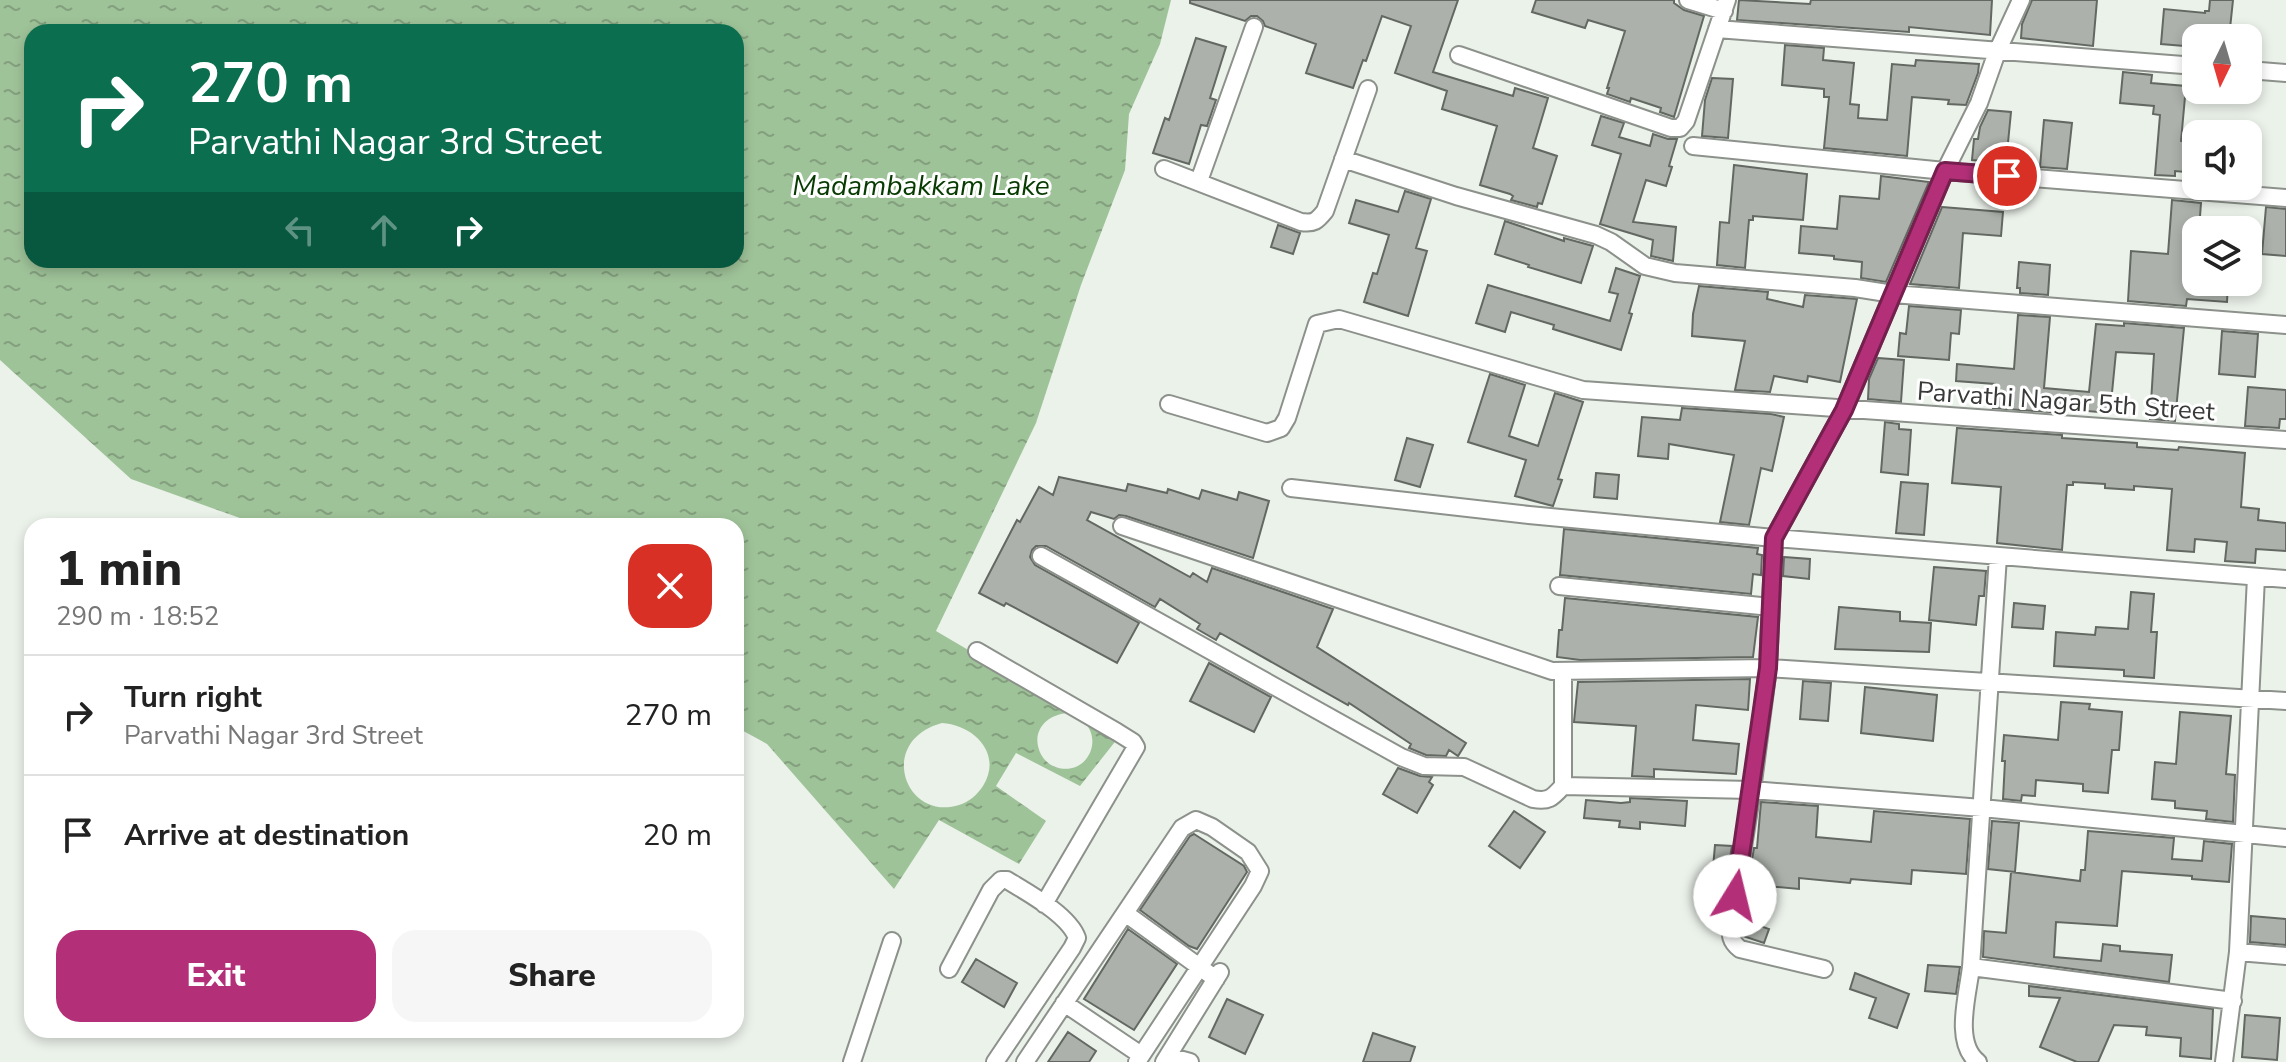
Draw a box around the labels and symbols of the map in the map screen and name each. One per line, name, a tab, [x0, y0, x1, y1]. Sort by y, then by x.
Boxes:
north arrow	[2182, 24, 2262, 104]
pin	[1973, 142, 2041, 210]
water label: Madambakkam Lake	[792, 167, 1050, 205]
street label: Parvathi Nagar 5th Street	[1916, 374, 2217, 429]
position arrow	[1693, 854, 1777, 938]

